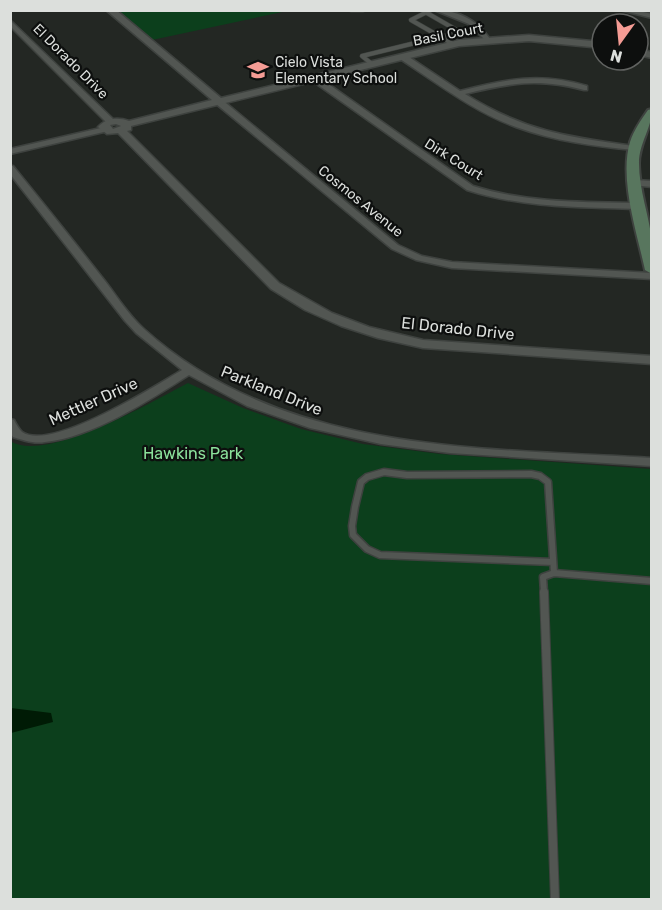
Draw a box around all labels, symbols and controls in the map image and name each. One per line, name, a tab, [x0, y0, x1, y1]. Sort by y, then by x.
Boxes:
north arrow	[590, 12, 650, 72]
street label: Basil Court	[412, 19, 485, 50]
street label: El Dorado Drive	[29, 20, 112, 103]
text: N	[608, 45, 624, 67]
place label: Cielo Vista Elementary School	[275, 54, 397, 87]
school or university icon: Cielo Vista Elementary School	[246, 58, 270, 82]
street label: Dirk Court	[421, 135, 486, 184]
street label: Cosmos Avenue	[315, 162, 407, 241]
street label: El Dorado Drive	[400, 313, 515, 344]
street label: Parkland Drive	[218, 361, 325, 419]
street label: Mettler Drive	[46, 373, 141, 429]
park label: Hawkins Park	[143, 444, 244, 463]

